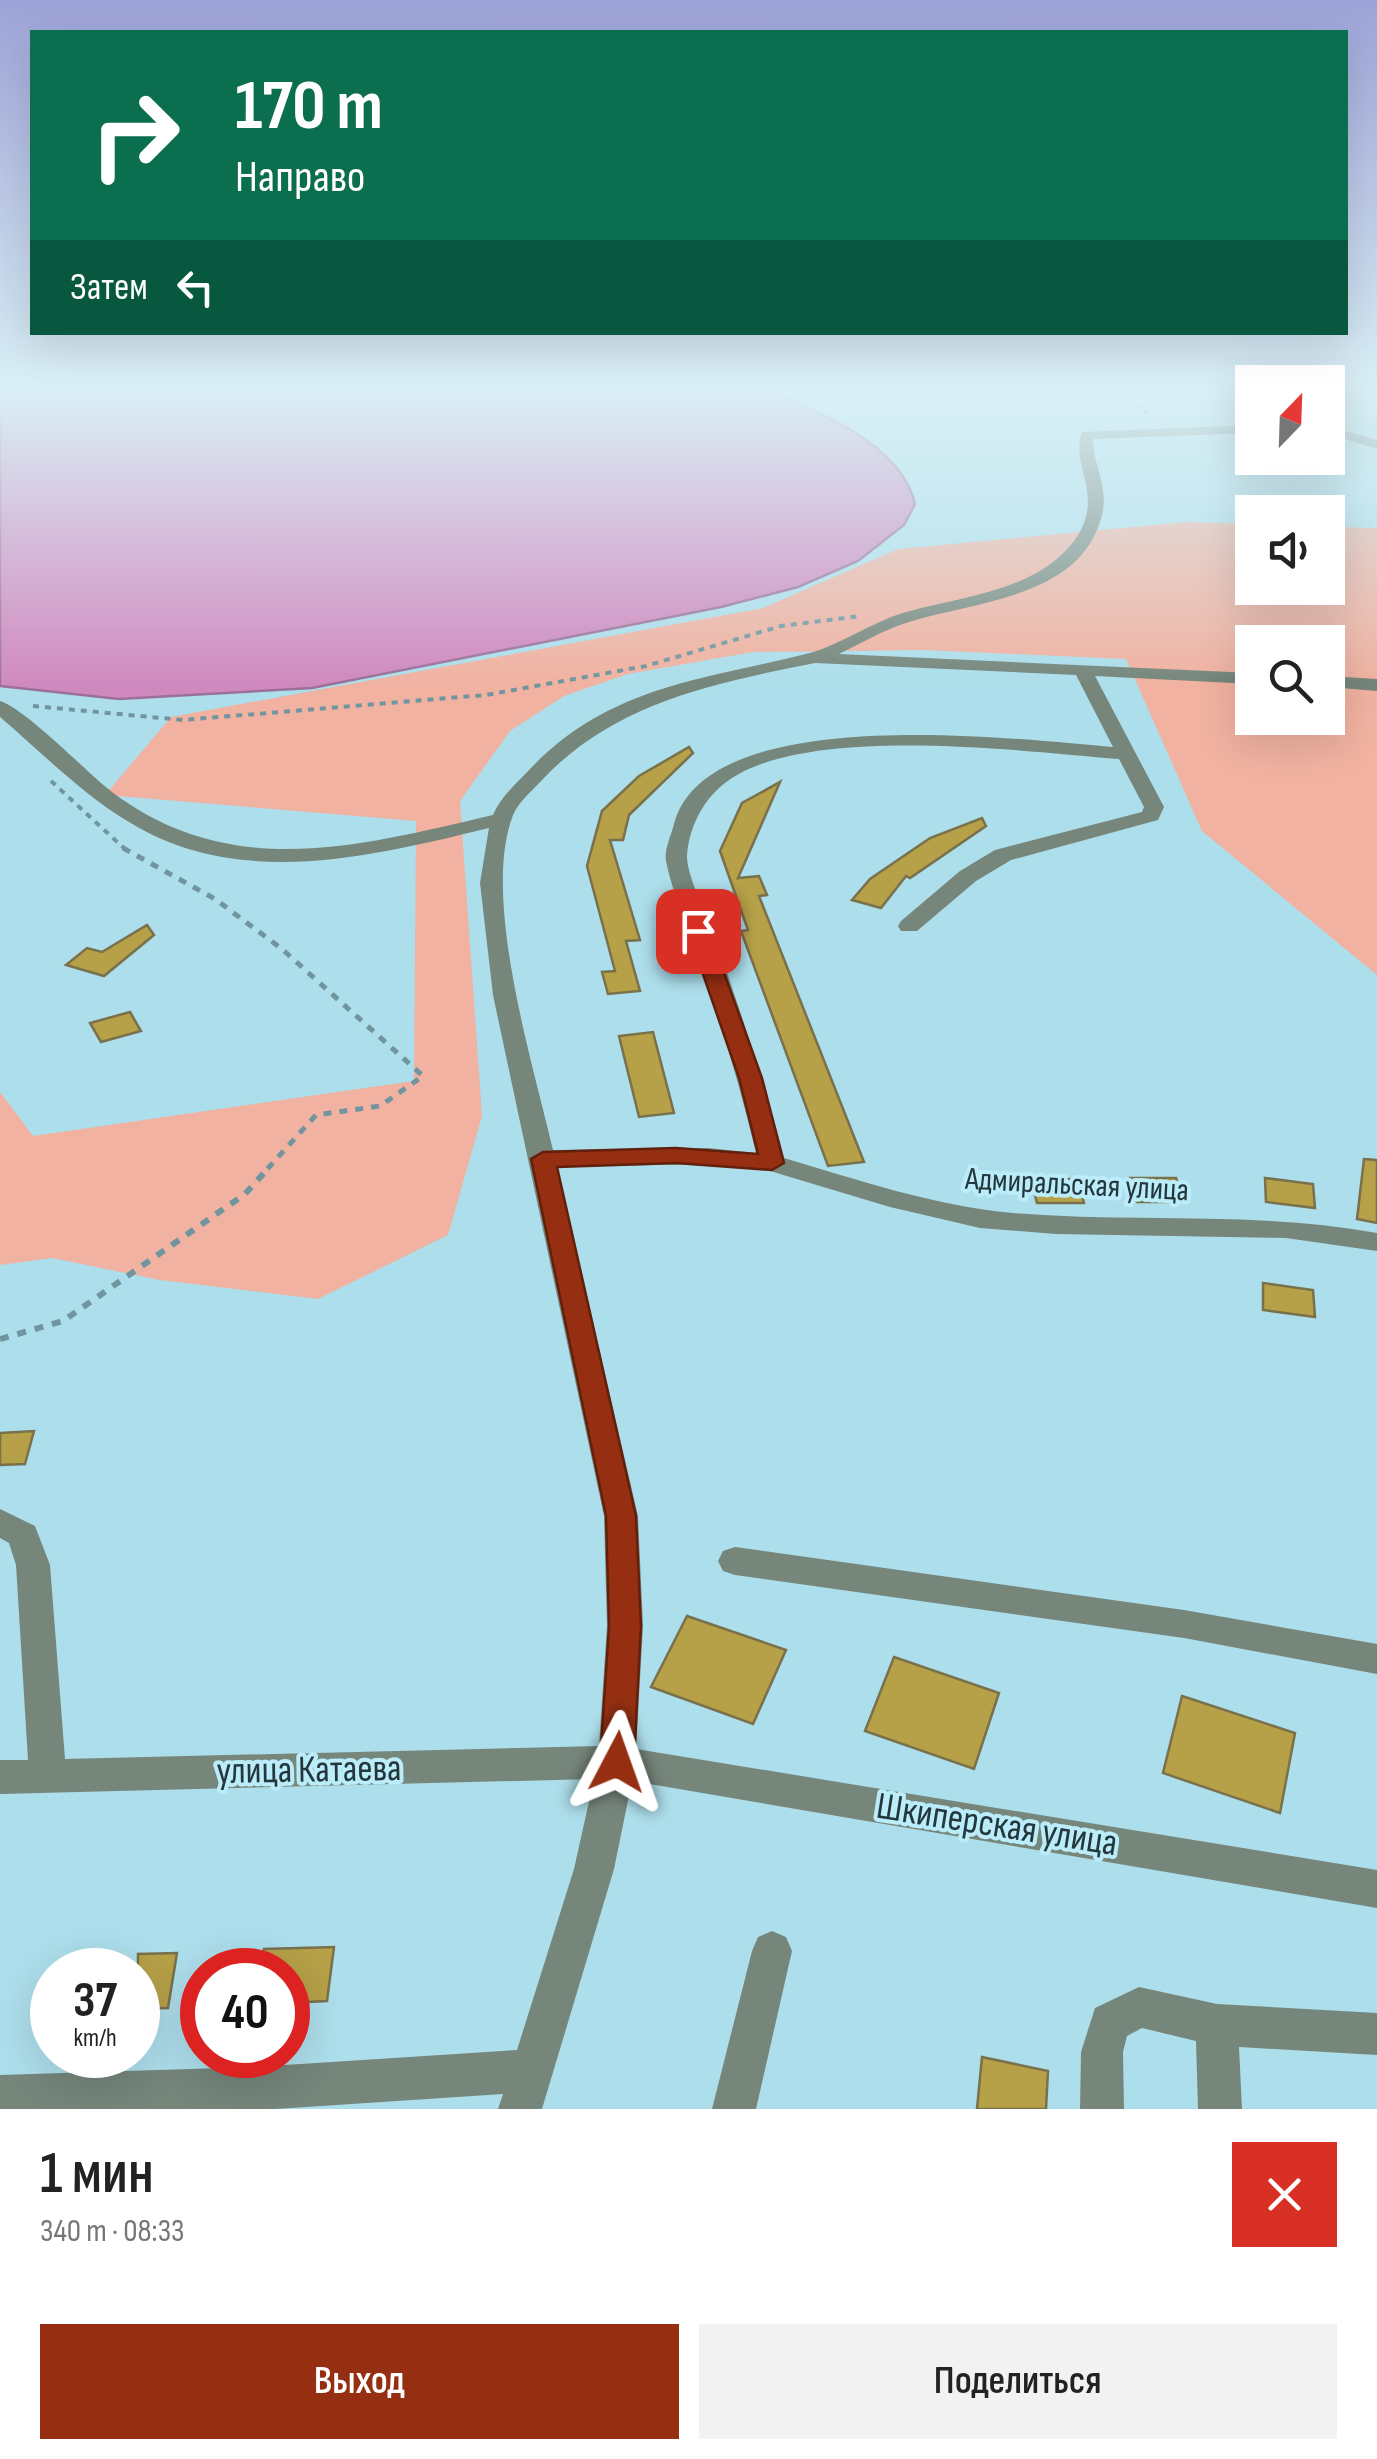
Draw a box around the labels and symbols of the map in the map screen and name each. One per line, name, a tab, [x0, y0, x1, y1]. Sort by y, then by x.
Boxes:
north arrow	[1235, 365, 1345, 475]
pin	[656, 889, 741, 974]
street label: Адмиральская улица	[963, 1160, 1190, 1210]
position arrow	[565, 1710, 669, 1814]
street label: улица Катаева	[216, 1746, 402, 1794]
street label: Шкиперская улица	[873, 1784, 1121, 1866]
speed limit sign: 40	[180, 1948, 310, 2078]

